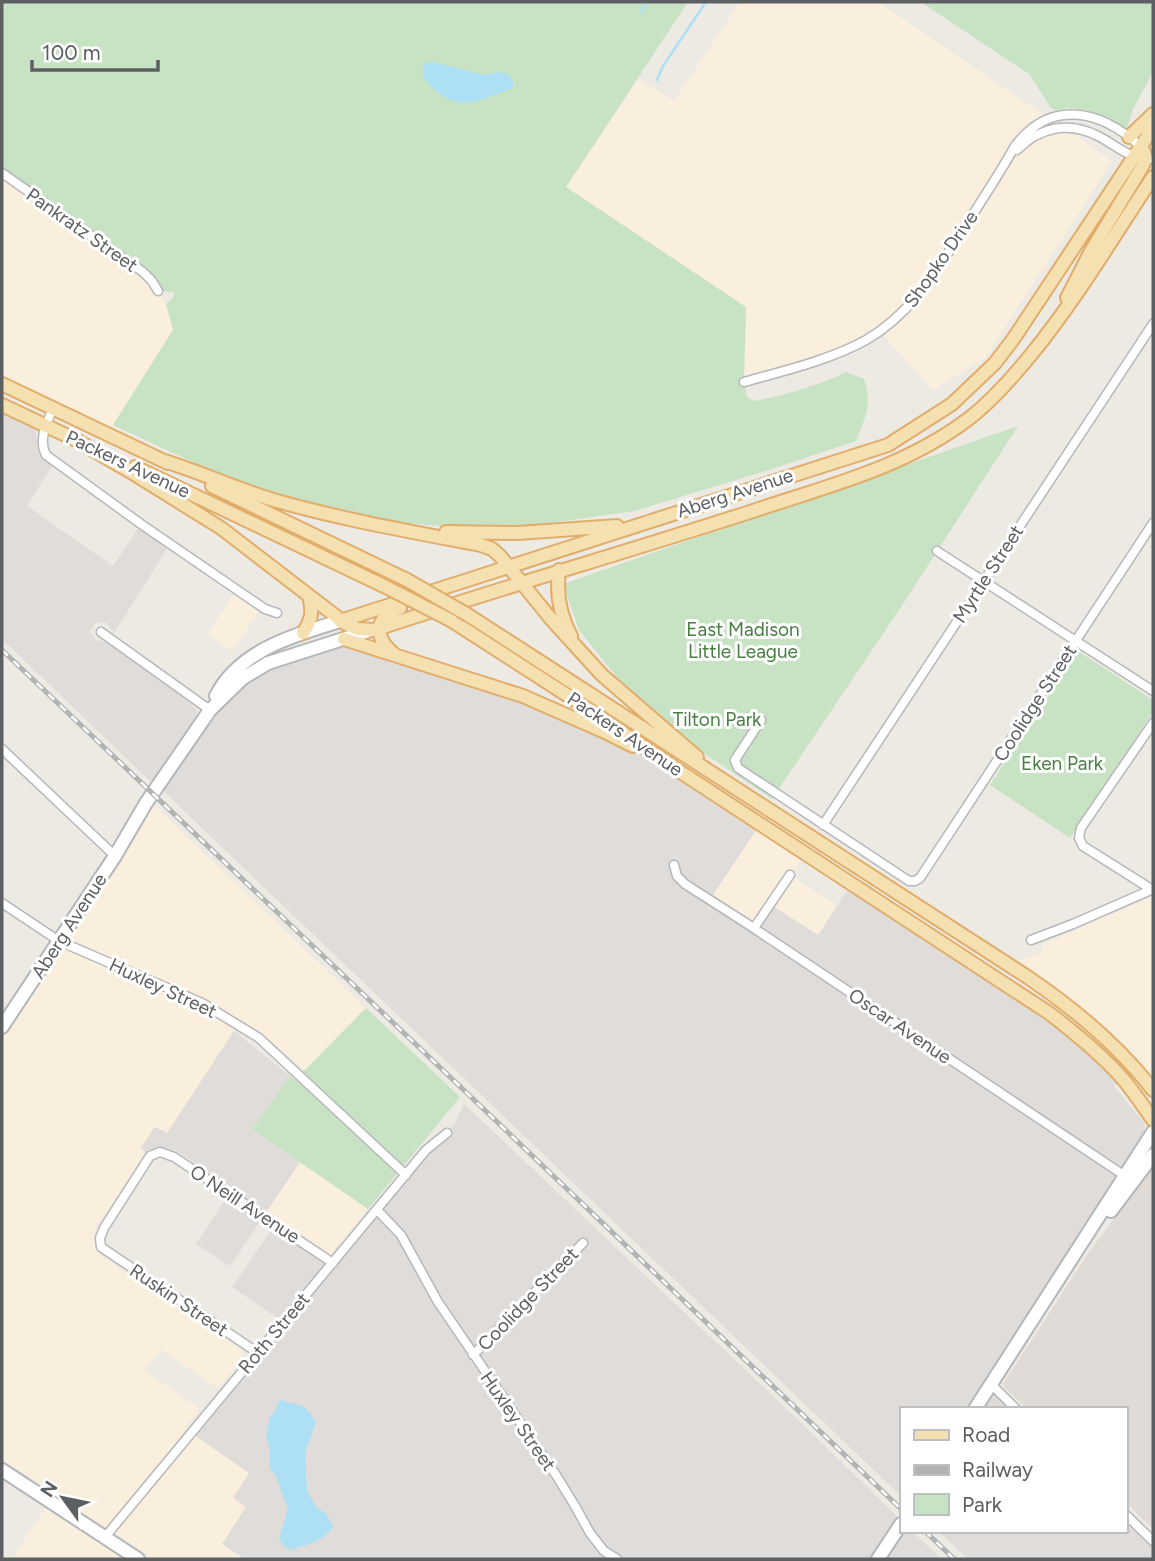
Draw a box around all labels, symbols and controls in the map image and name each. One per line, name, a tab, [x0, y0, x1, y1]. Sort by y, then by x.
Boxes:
scale bar	[32, 28, 158, 72]
text: 100 m	[42, 40, 101, 65]
street label: Pankratz Street	[22, 183, 142, 277]
street label: Shopko Drive	[899, 206, 983, 312]
street label: Packers Avenue	[62, 425, 194, 503]
street label: Aberg Avenue	[674, 463, 796, 523]
street label: Myrtle Street	[948, 521, 1028, 627]
park label: East Madison Little League	[686, 618, 800, 663]
street label: Coolidge Street	[989, 640, 1081, 766]
street label: Packers Avenue	[563, 687, 687, 781]
park label: Tilton Park	[673, 708, 762, 731]
park label: Eken Park	[1021, 752, 1104, 775]
street label: Aberg Avenue	[26, 869, 112, 983]
street label: Huxley Street	[106, 953, 220, 1023]
street label: Oscar Avenue	[844, 983, 956, 1069]
street label: O Neill Avenue	[186, 1160, 304, 1248]
street label: Coolidge Street	[473, 1242, 583, 1356]
street label: Ruskin Street	[126, 1259, 232, 1341]
street label: Roth Street	[234, 1288, 314, 1378]
street label: Huxley Street	[475, 1367, 561, 1475]
legend	[900, 1407, 1127, 1533]
text: Road	[962, 1422, 1010, 1447]
text: Railway	[962, 1457, 1033, 1482]
north arrow	[28, 1463, 98, 1533]
text: N	[36, 1477, 63, 1501]
text: Park	[962, 1492, 1003, 1517]

